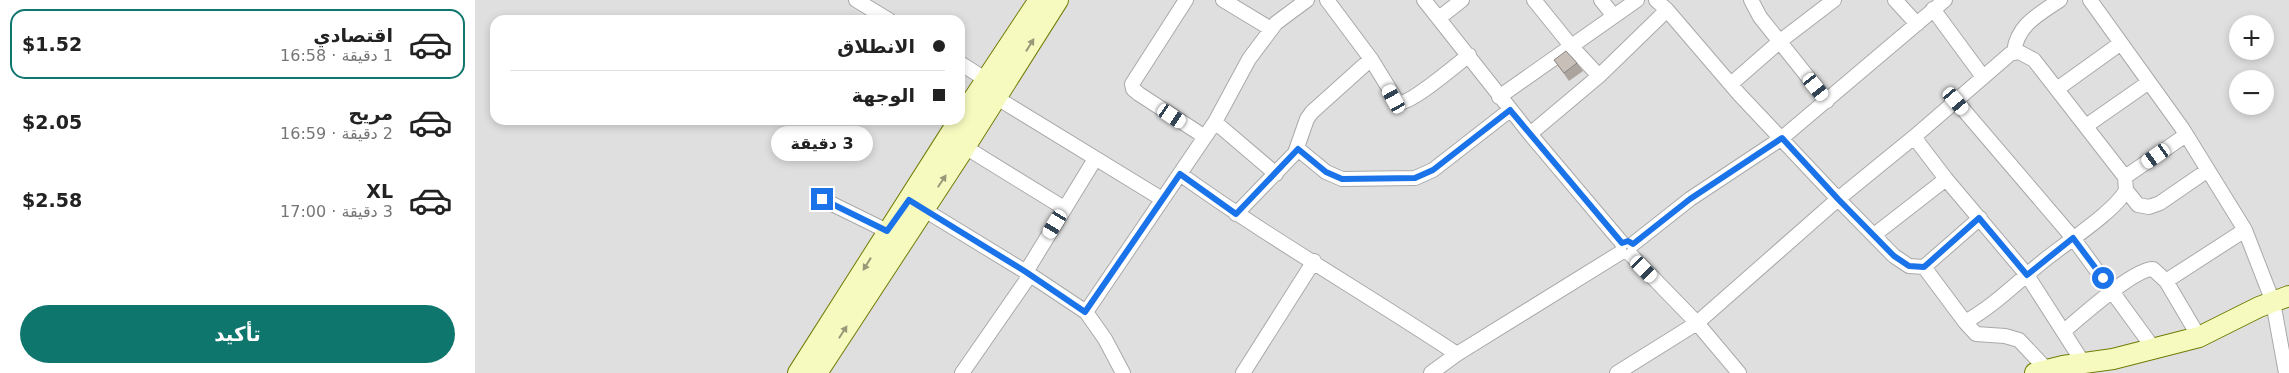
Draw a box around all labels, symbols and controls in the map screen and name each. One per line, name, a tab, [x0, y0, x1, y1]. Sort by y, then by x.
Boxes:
map controls	[2229, 15, 2274, 115]
button: +	[2229, 15, 2274, 60]
icon: car	[408, 22, 453, 67]
text: اقتصادي	[313, 24, 393, 46]
text: $1.52	[22, 33, 82, 55]
text: الانطلاق	[837, 35, 915, 57]
one-way arrow	[1025, 38, 1035, 51]
text: 1 دقيقة · 16:58	[280, 46, 393, 65]
button: −	[2229, 70, 2274, 115]
car	[1800, 71, 1831, 103]
car	[1380, 82, 1407, 116]
text: الوجهة	[852, 84, 915, 106]
car	[1940, 85, 1971, 117]
icon: car	[408, 100, 453, 145]
car	[1155, 101, 1188, 131]
text: مريح	[349, 102, 393, 124]
text: $2.05	[22, 111, 82, 133]
text: 2 دقيقة · 16:59	[280, 124, 393, 143]
callout: 3 دقيقة	[771, 126, 873, 162]
text: 3 دقيقة	[790, 134, 854, 153]
car	[2139, 141, 2172, 171]
one-way arrow	[937, 174, 947, 188]
icon: car	[408, 178, 453, 223]
text: XL	[366, 180, 393, 202]
route end	[811, 188, 833, 210]
text: $2.58	[22, 189, 82, 211]
text: 3 دقيقة · 17:00	[280, 202, 393, 221]
car	[1040, 207, 1069, 241]
car	[1628, 253, 1659, 285]
one-way arrow	[862, 257, 871, 270]
route start	[2092, 267, 2114, 289]
button: تأكيد	[20, 305, 455, 363]
one-way arrow	[839, 325, 848, 339]

